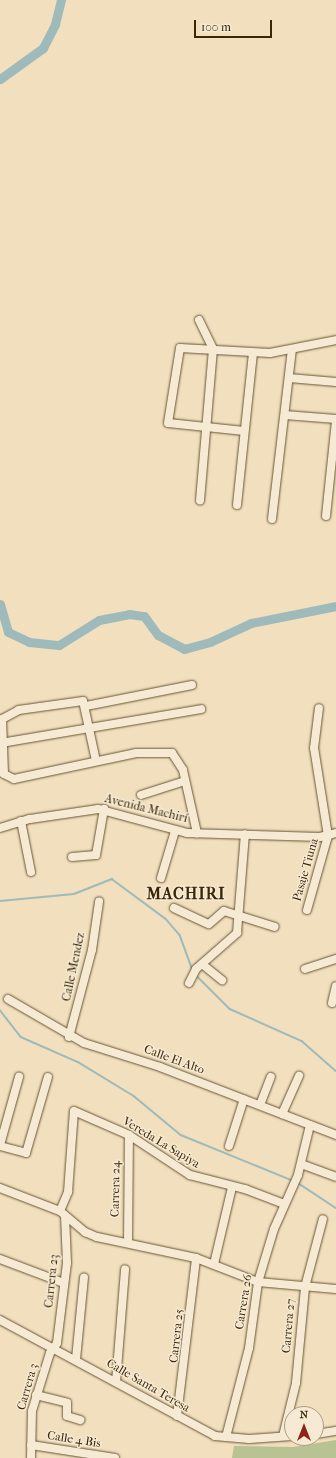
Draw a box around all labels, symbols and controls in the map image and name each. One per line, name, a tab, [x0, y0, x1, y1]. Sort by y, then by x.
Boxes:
scale bar	[196, 12, 274, 38]
text: 100 m	[201, 20, 231, 34]
street label: Avenida Machirí	[103, 792, 189, 826]
street label: Pasaje Tiuna	[290, 837, 322, 903]
district label: MACHIRI	[146, 884, 226, 904]
street label: Calle Mendez	[60, 931, 88, 1003]
street label: Calle El Alto	[142, 1042, 206, 1078]
street label: Vereda La Sapiya	[120, 1114, 202, 1172]
street label: Carrera 24	[108, 1161, 124, 1217]
street label: Carrera 23	[42, 1253, 62, 1309]
street label: Carrera 26	[233, 1273, 255, 1331]
street label: Carrera 27	[279, 1298, 299, 1354]
street label: Carrera 25	[167, 1308, 187, 1364]
street label: Calle Santa Teresa	[104, 1356, 192, 1416]
street label: Carrera 3	[14, 1362, 42, 1412]
north arrow	[284, 1406, 324, 1446]
text: N	[300, 1408, 308, 1421]
street label: Calle 4 Bis	[46, 1429, 102, 1451]

